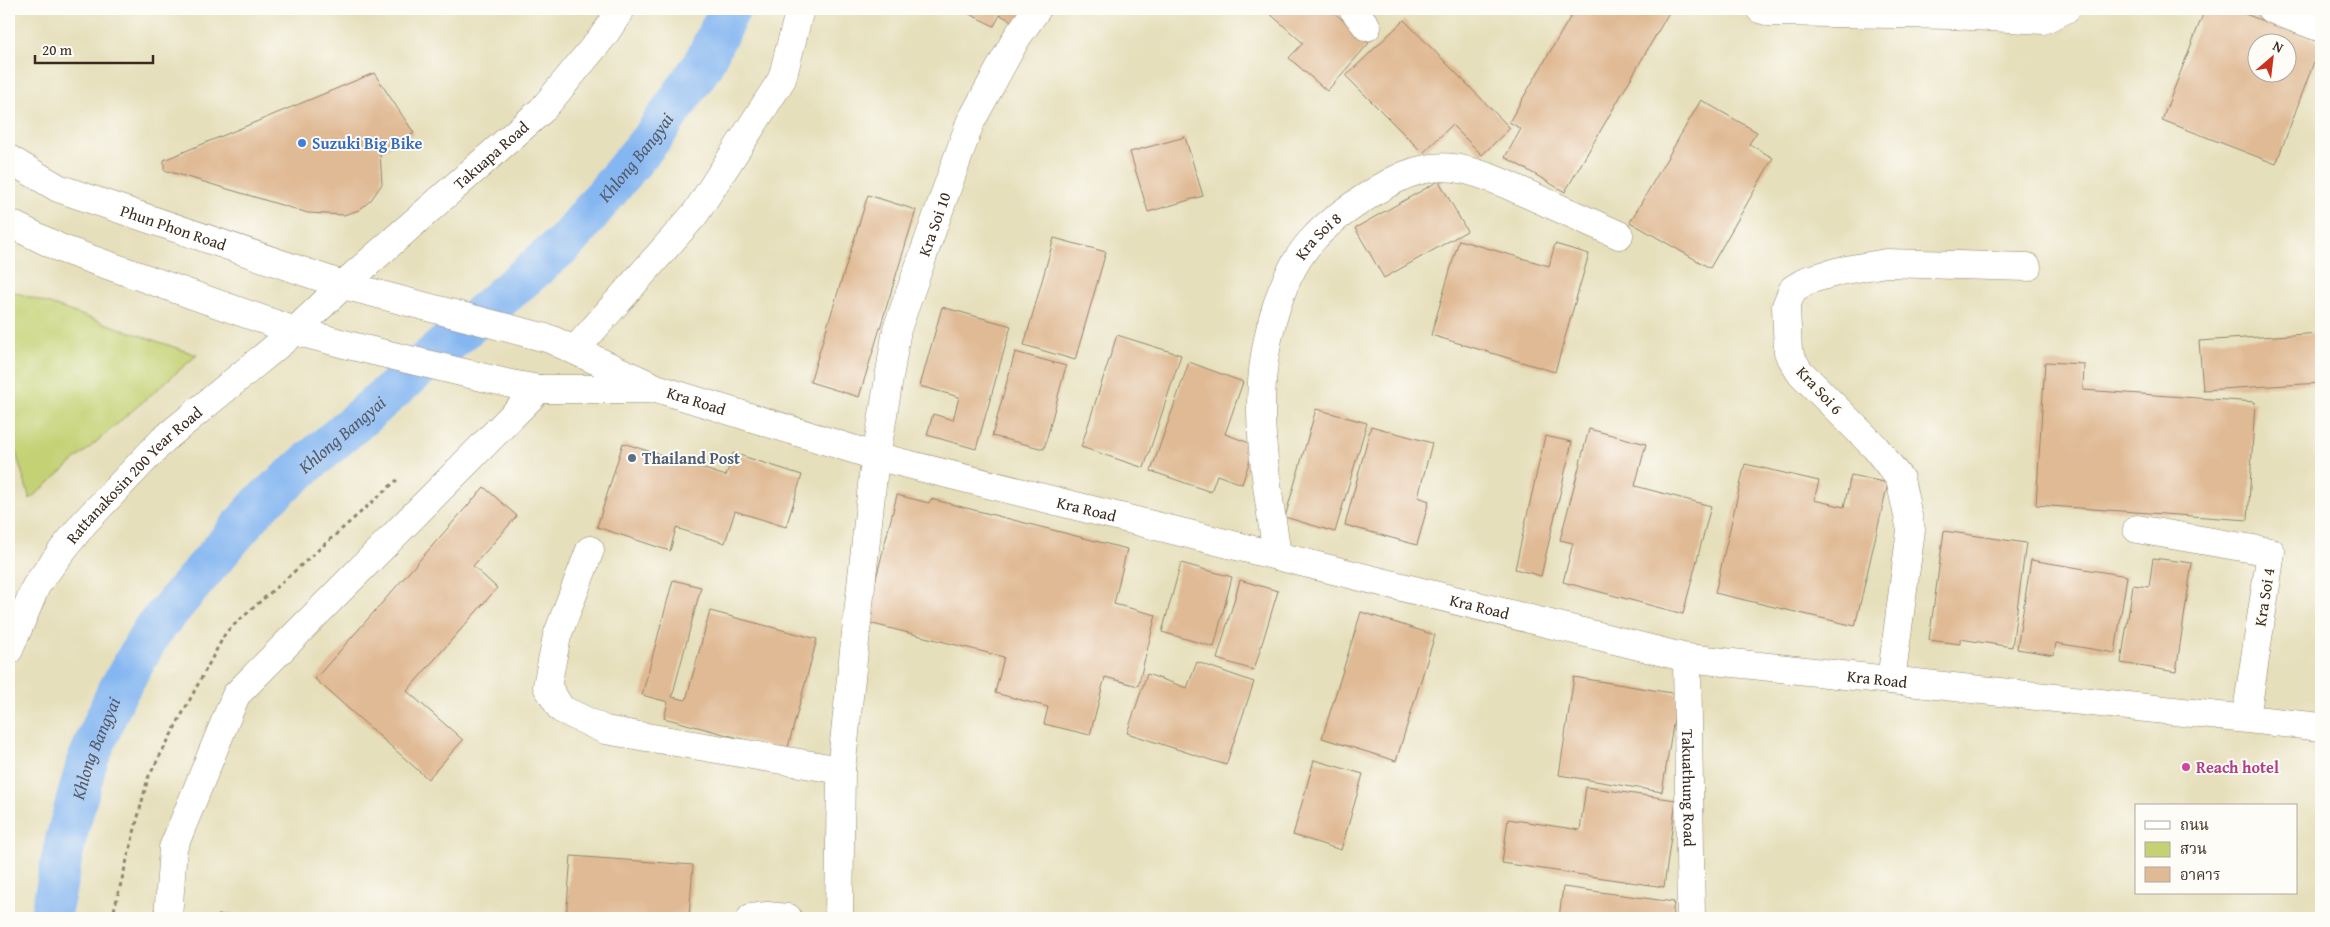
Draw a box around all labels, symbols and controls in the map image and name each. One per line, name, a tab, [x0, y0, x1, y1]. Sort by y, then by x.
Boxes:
scale bar	[35, 32, 152, 64]
north arrow	[2248, 32, 2298, 82]
text: N	[2269, 35, 2287, 58]
text: 20 m	[42, 39, 73, 60]
water label: Khlong Bangyai	[590, 107, 680, 208]
street label: Takuapa Road	[448, 115, 534, 195]
place label: Suzuki Big Bike	[312, 131, 422, 155]
marker: Suzuki Big Bike	[296, 137, 308, 149]
street label: Kra Soi 10	[912, 188, 957, 259]
street label: Phun Phon Road	[117, 198, 230, 257]
street label: Kra Soi 8	[1289, 206, 1347, 265]
street label: Kra Soi 6	[1791, 360, 1849, 420]
street label: Kra Road	[664, 380, 729, 421]
water label: Khlong Bangyai	[291, 389, 392, 480]
street label: Rattanakosin 200 Year Road	[60, 400, 208, 549]
place label: Thailand Post	[642, 446, 740, 470]
marker: Thailand Post	[626, 452, 638, 464]
street label: Kra Road	[1054, 490, 1119, 528]
street label: Kra Soi 4	[2248, 566, 2280, 628]
street label: Kra Road	[1447, 587, 1512, 625]
street label: Kra Road	[1846, 663, 1909, 694]
water label: Khlong Bangyai	[64, 692, 127, 804]
street label: Takuathung Road	[1676, 729, 1702, 847]
place label: Reach hotel	[2196, 755, 2279, 779]
marker: Reach hotel	[2180, 761, 2192, 773]
legend	[2135, 804, 2298, 894]
text: ถนน	[2180, 814, 2209, 835]
text: สวน	[2180, 838, 2207, 859]
text: อาคาร	[2180, 864, 2220, 885]

